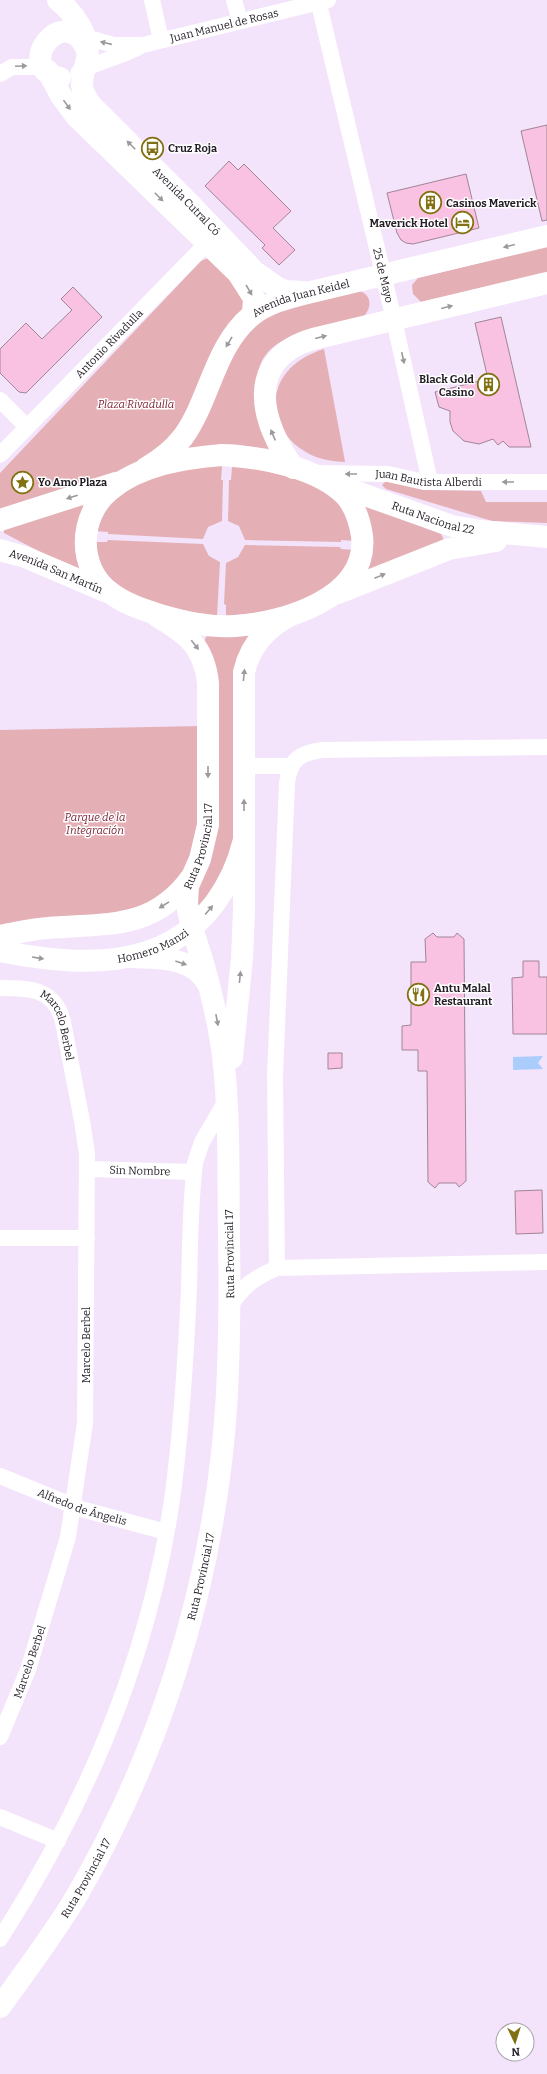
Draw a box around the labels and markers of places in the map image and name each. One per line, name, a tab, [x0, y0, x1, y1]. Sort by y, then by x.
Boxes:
bus stop icon: Cruz Roja	[139, 135, 165, 161]
place label: Cruz Roja	[168, 142, 218, 155]
building icon: Casinos Maverick	[418, 190, 444, 216]
place label: Casinos Maverick	[446, 197, 537, 210]
hotel icon: Maverick Hotel	[450, 210, 476, 236]
place label: Maverick Hotel	[370, 217, 449, 230]
building icon: Black Gold Casino	[476, 372, 502, 398]
place label: Black Gold Casino	[419, 373, 474, 399]
place icon: Yo Amo Plaza	[9, 469, 35, 495]
place label: Yo Amo Plaza	[38, 476, 108, 489]
restaurant icon: Antu Malal Restaurant	[405, 981, 431, 1007]
place label: Antu Malal Restaurant	[434, 982, 493, 1008]

